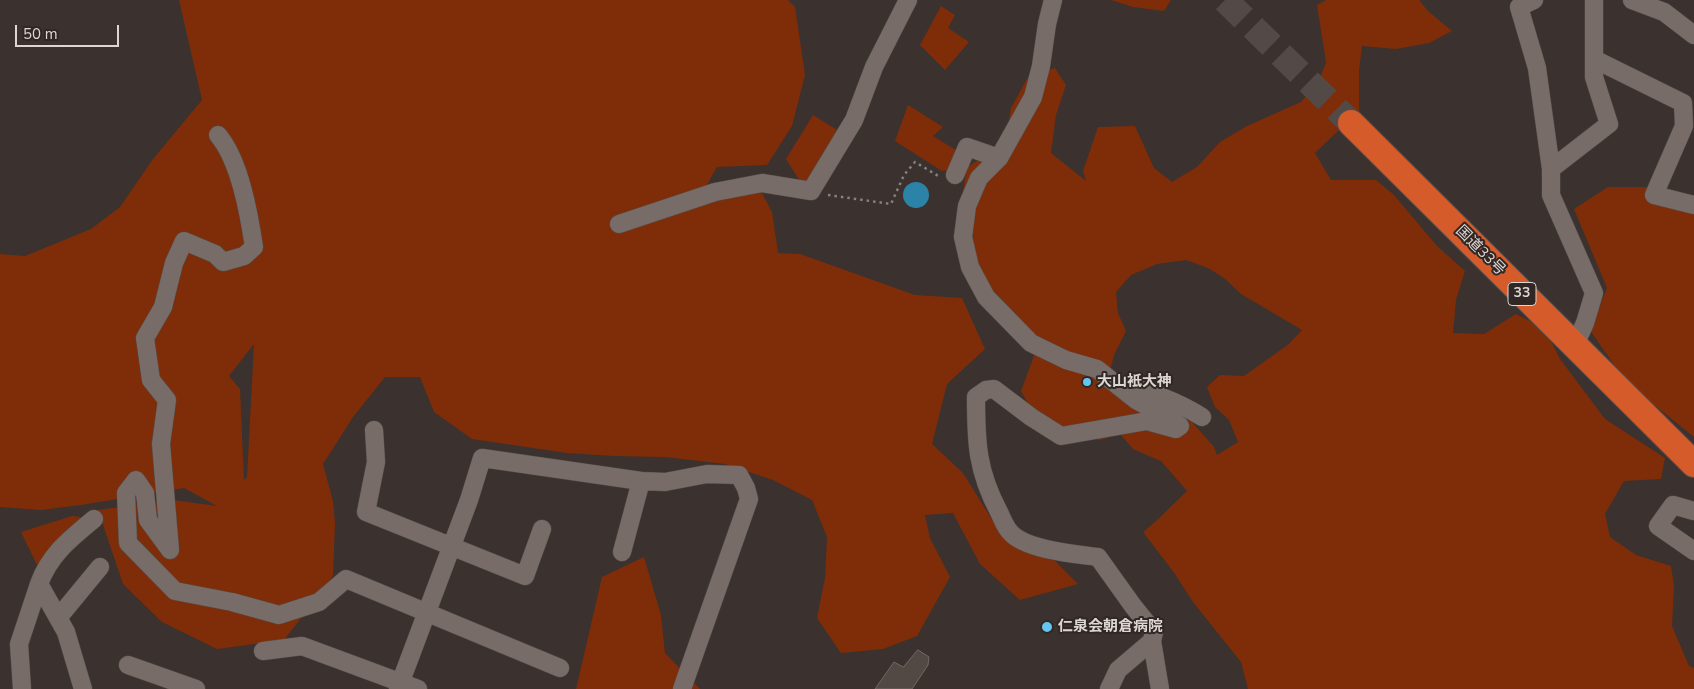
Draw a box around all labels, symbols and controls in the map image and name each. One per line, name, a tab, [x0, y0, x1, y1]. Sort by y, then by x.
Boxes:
scale bar	[18, 15, 121, 47]
text: 50 m	[23, 24, 58, 44]
street label: 国道33号	[1451, 222, 1509, 280]
road number: 33	[1508, 282, 1536, 306]
place label: 大山衹大神	[1097, 373, 1172, 391]
marker: 大山衹大神	[1081, 376, 1093, 388]
place label: 仁泉会朝倉病院	[1058, 618, 1163, 636]
marker: 仁泉会朝倉病院	[1040, 620, 1054, 634]

